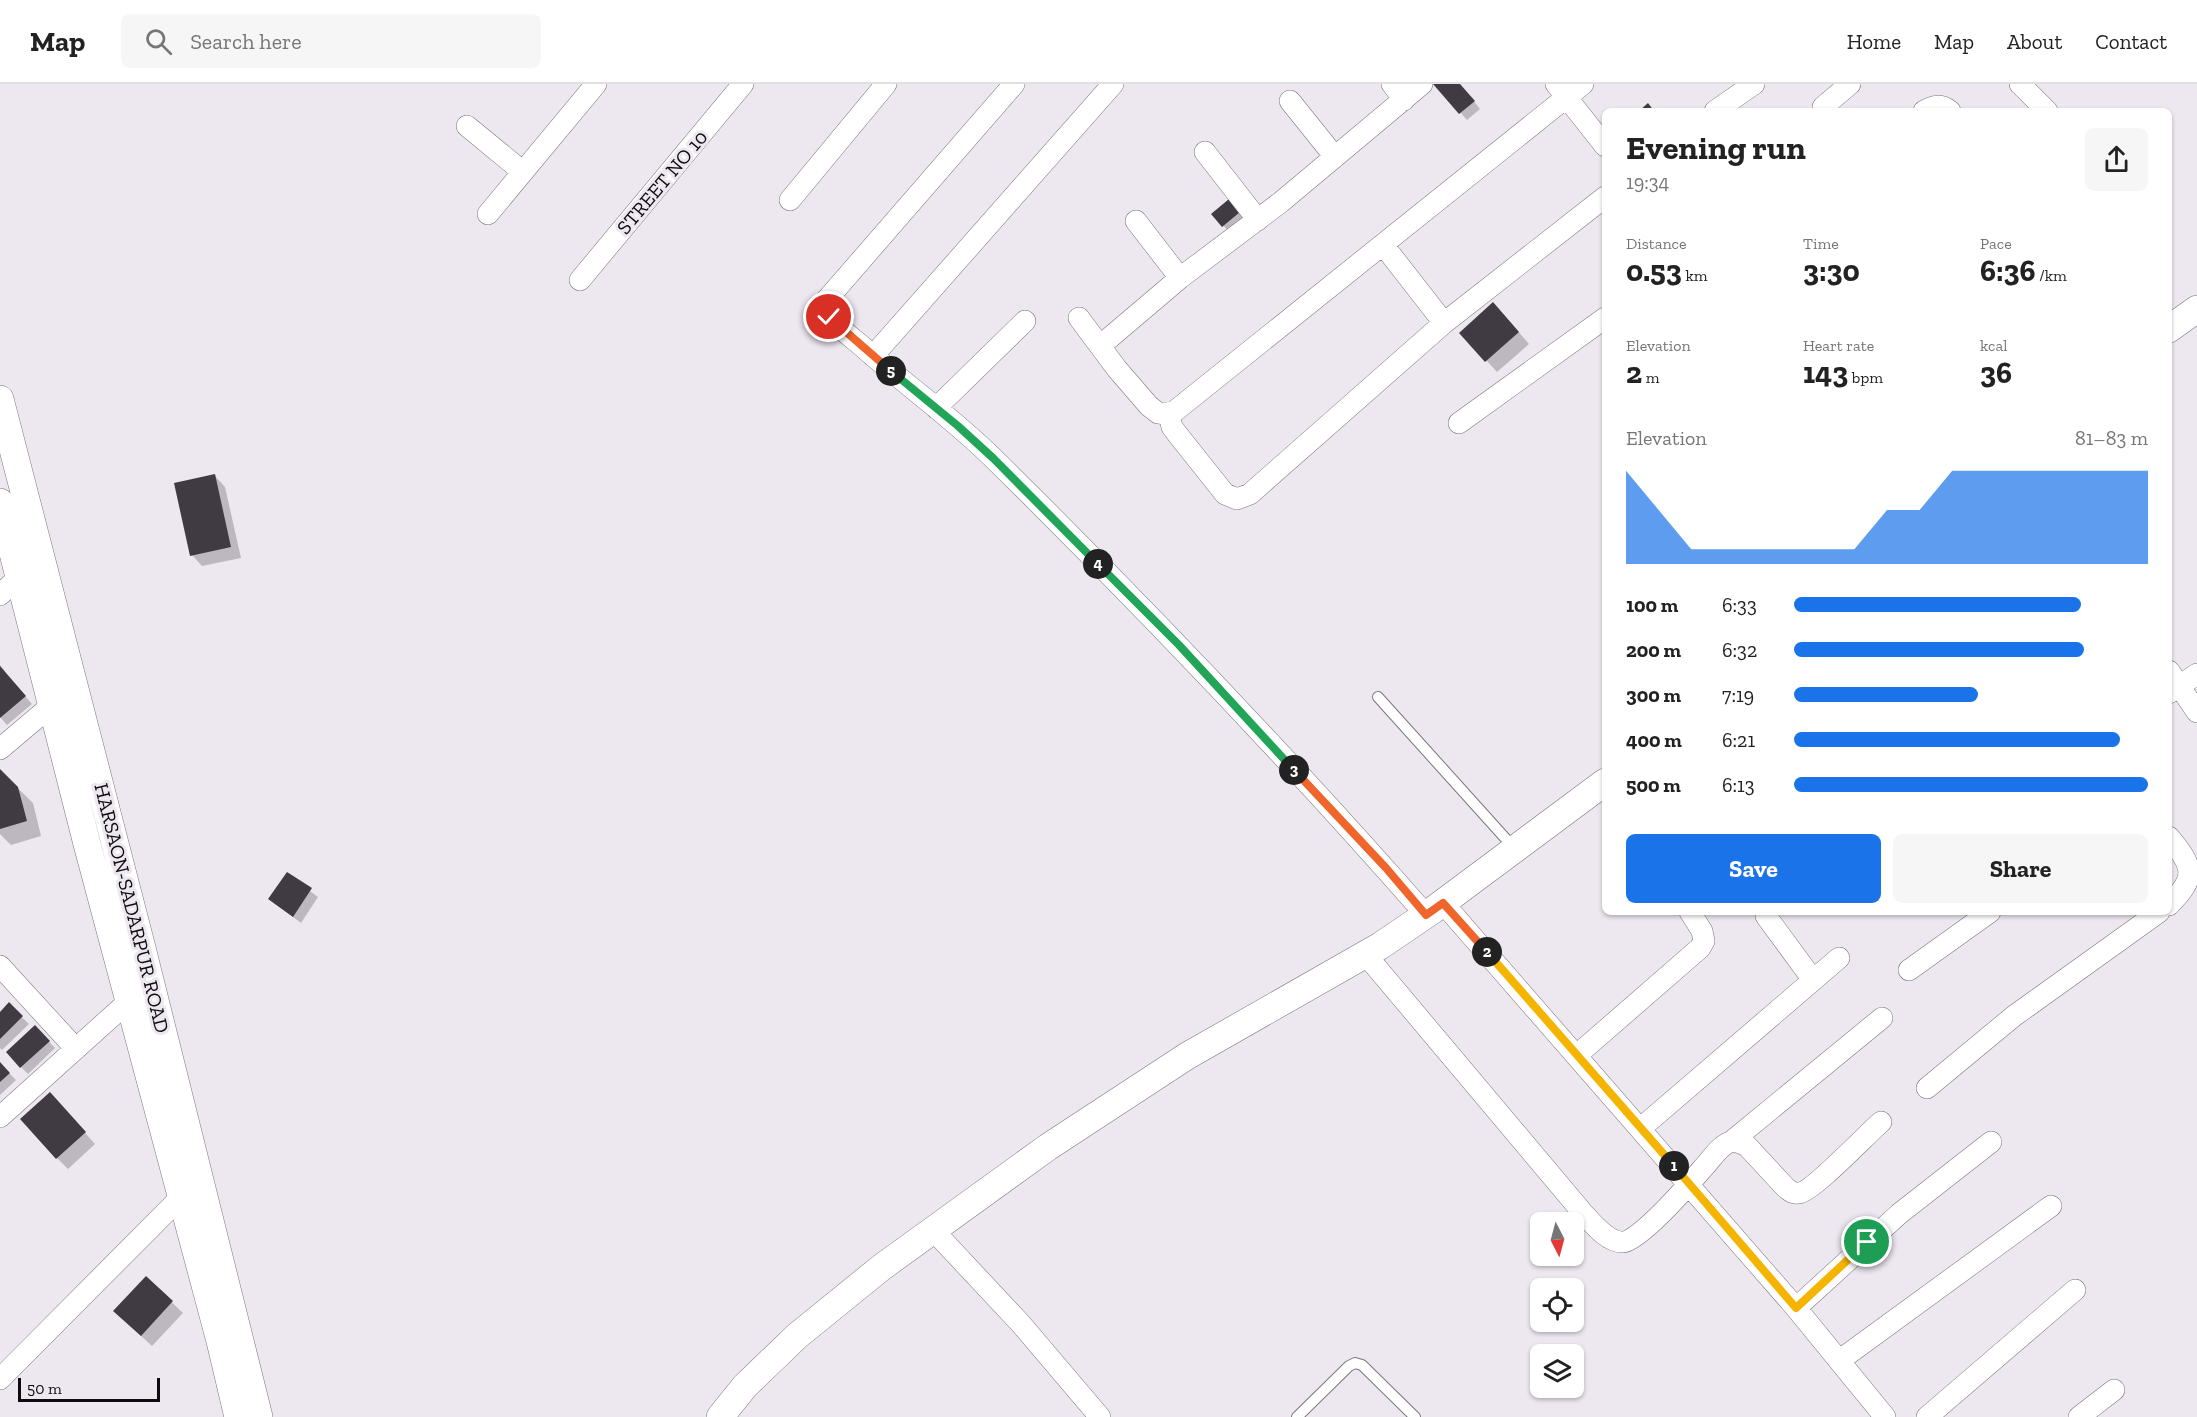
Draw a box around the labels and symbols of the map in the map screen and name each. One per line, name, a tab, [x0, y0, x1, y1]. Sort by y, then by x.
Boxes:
street label: STREET NO 10	[612, 125, 712, 239]
pin	[803, 291, 854, 342]
pin: 5	[876, 356, 906, 386]
pin: 4	[1083, 549, 1113, 579]
pin: 3	[1279, 755, 1309, 785]
street label: HARSAON-SADARPUR ROAD	[89, 781, 175, 1035]
pin: 2	[1472, 937, 1502, 967]
pin: 1	[1659, 1151, 1689, 1181]
north arrow	[1530, 1212, 1584, 1266]
pin	[1841, 1216, 1892, 1267]
scale bar	[18, 1375, 160, 1402]

